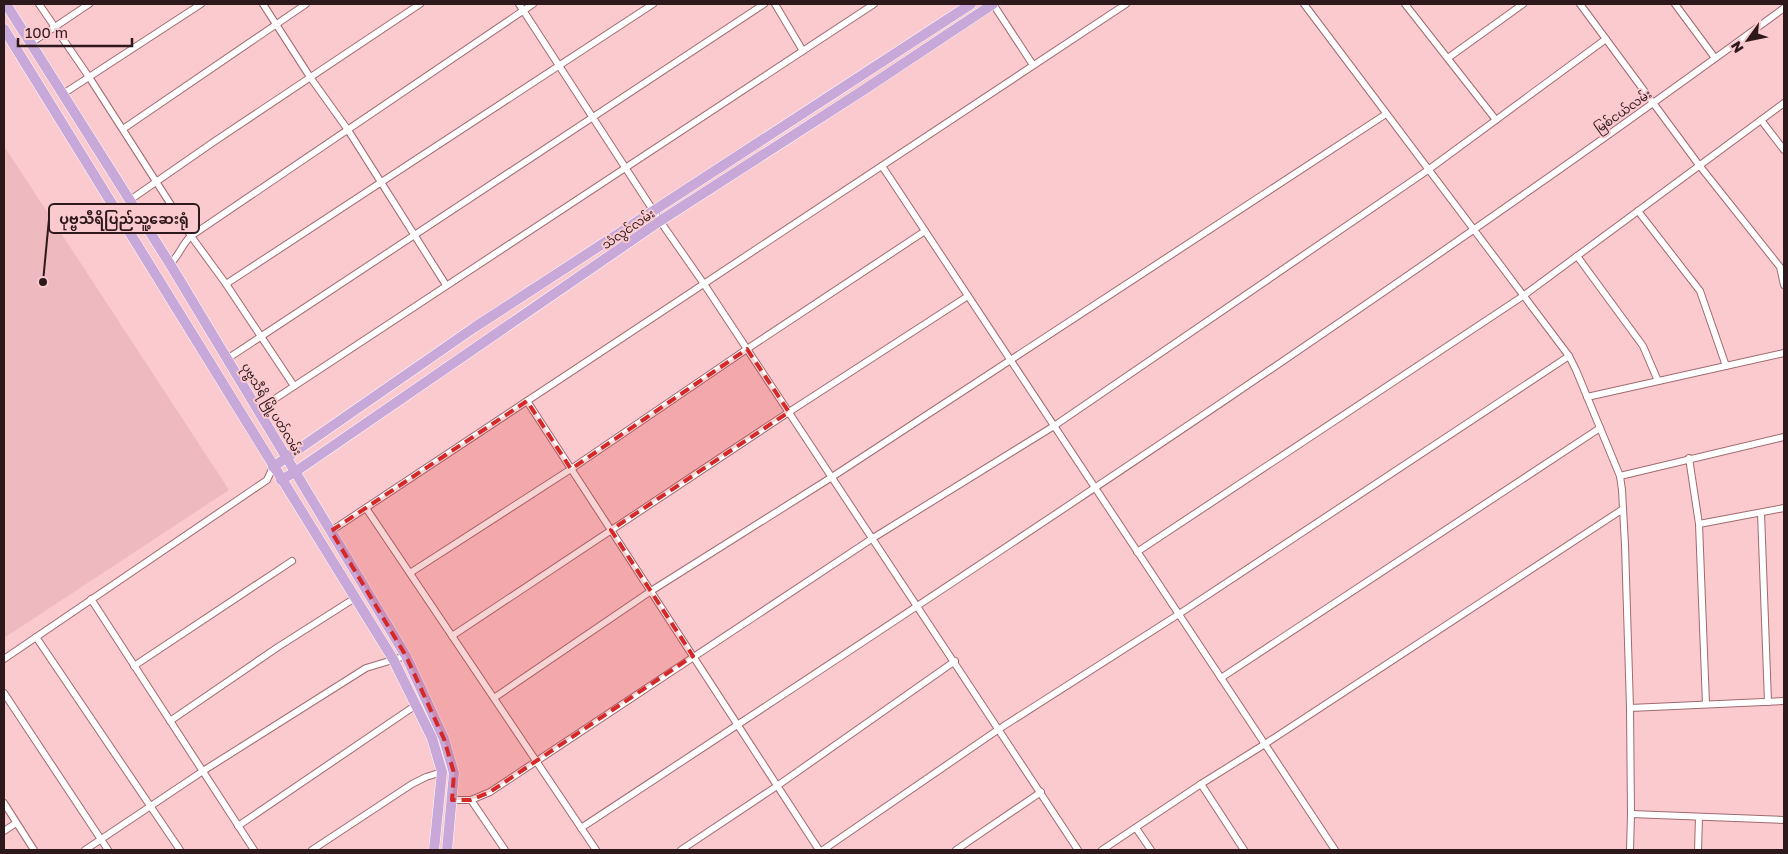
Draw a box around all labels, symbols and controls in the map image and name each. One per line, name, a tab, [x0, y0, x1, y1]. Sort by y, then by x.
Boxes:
scale bar	[18, 15, 131, 47]
north arrow	[1723, 15, 1773, 65]
text: 100 m	[25, 23, 68, 41]
text: N	[1727, 38, 1747, 56]
street label: မြစ်ငယ်လမ်း	[1591, 85, 1656, 139]
callout: ပုဗ္ဗသီရိပြည်သူ့ဆေးရုံ	[49, 204, 199, 233]
street label: သံလွင်လမ်း	[598, 205, 659, 255]
text: ပုဗ္ဗသီရိပြည်သူ့ဆေးရုံ	[59, 209, 189, 231]
street label: ပုဗ္ဗသီရိ မြို့ပတ်လမ်း	[236, 360, 306, 460]

